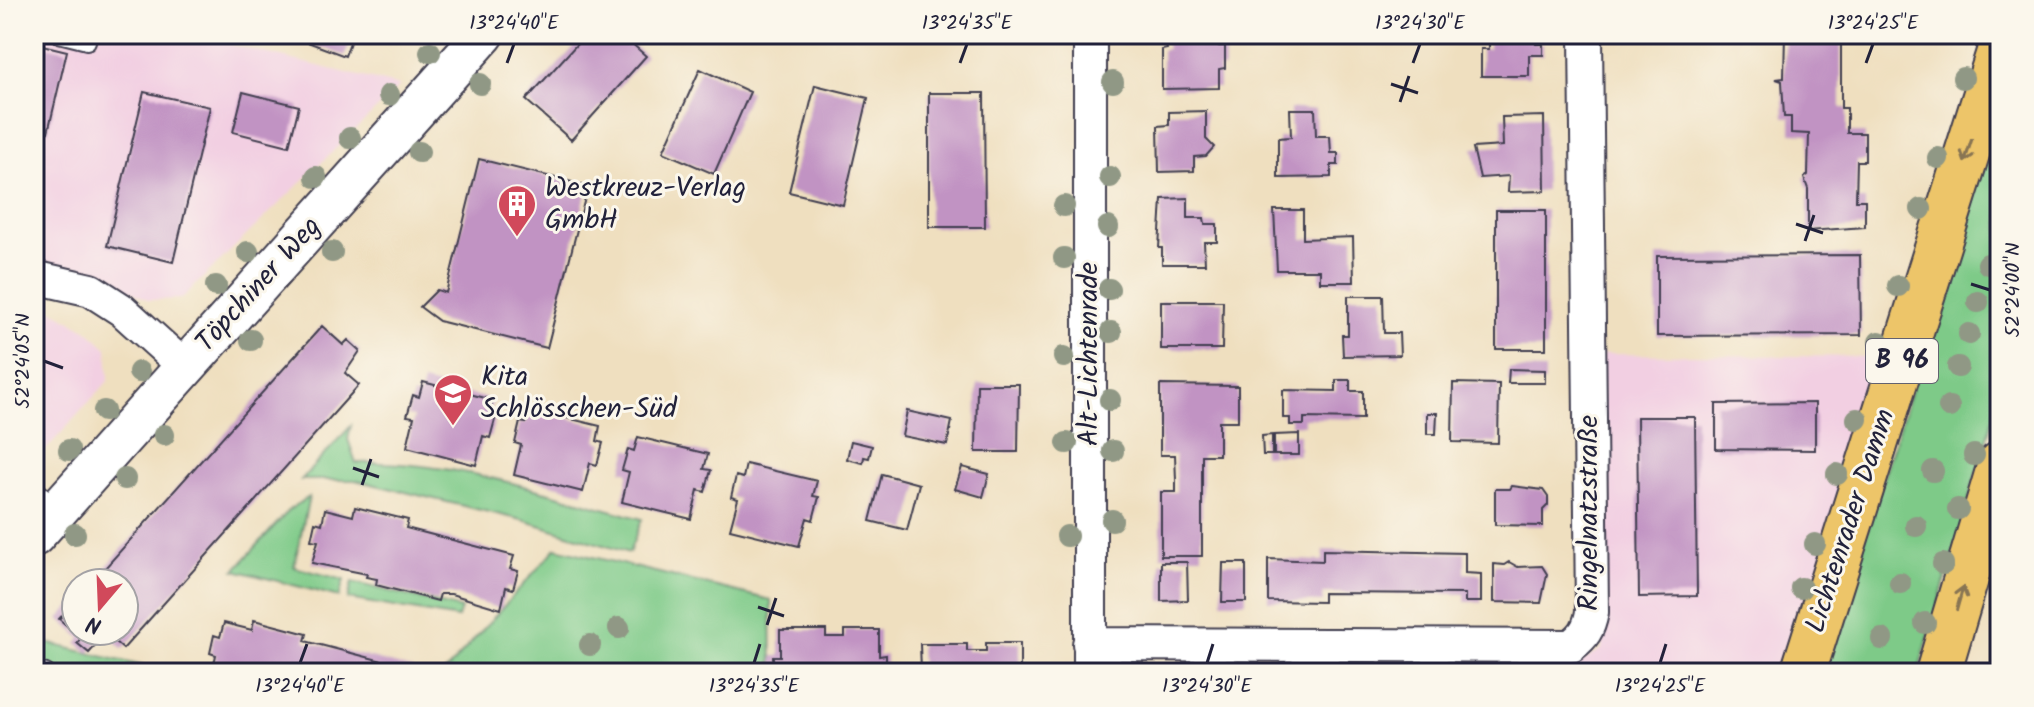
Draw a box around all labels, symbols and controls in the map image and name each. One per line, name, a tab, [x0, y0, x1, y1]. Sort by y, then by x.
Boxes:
text: 13°24'40"E	[469, 8, 560, 40]
text: 13°24'35"E	[922, 8, 1014, 40]
text: 13°24'30"E	[1375, 8, 1466, 40]
text: 13°24'25"E	[1828, 8, 1920, 40]
one-way arrow	[1960, 137, 1975, 163]
place label: Westkreuz-Verlag GmbH	[545, 166, 746, 243]
building icon: Westkreuz-Verlag GmbH	[496, 183, 538, 238]
street label: Töpchiner Weg	[185, 206, 333, 364]
text: 52°24'00"N	[1998, 243, 2030, 337]
street label: Alt-Lichtenrade	[1067, 261, 1112, 446]
text: 52°24'05"N	[8, 313, 40, 409]
road number: B 96	[1866, 339, 1938, 383]
place label: Kita Schlösschen-Süd	[481, 355, 678, 432]
school or university icon: Kita Schlösschen-Süd	[432, 372, 474, 427]
street label: Lichtenrader Damm	[1794, 403, 1908, 639]
street label: Ringelnatzstraße	[1567, 415, 1612, 611]
north arrow	[60, 567, 140, 647]
one-way arrow	[1953, 586, 1968, 612]
text: N	[82, 605, 107, 642]
text: 13°24'40"E	[255, 671, 346, 703]
text: 13°24'35"E	[709, 671, 801, 703]
text: 13°24'30"E	[1162, 671, 1253, 703]
text: 13°24'25"E	[1615, 671, 1707, 703]

